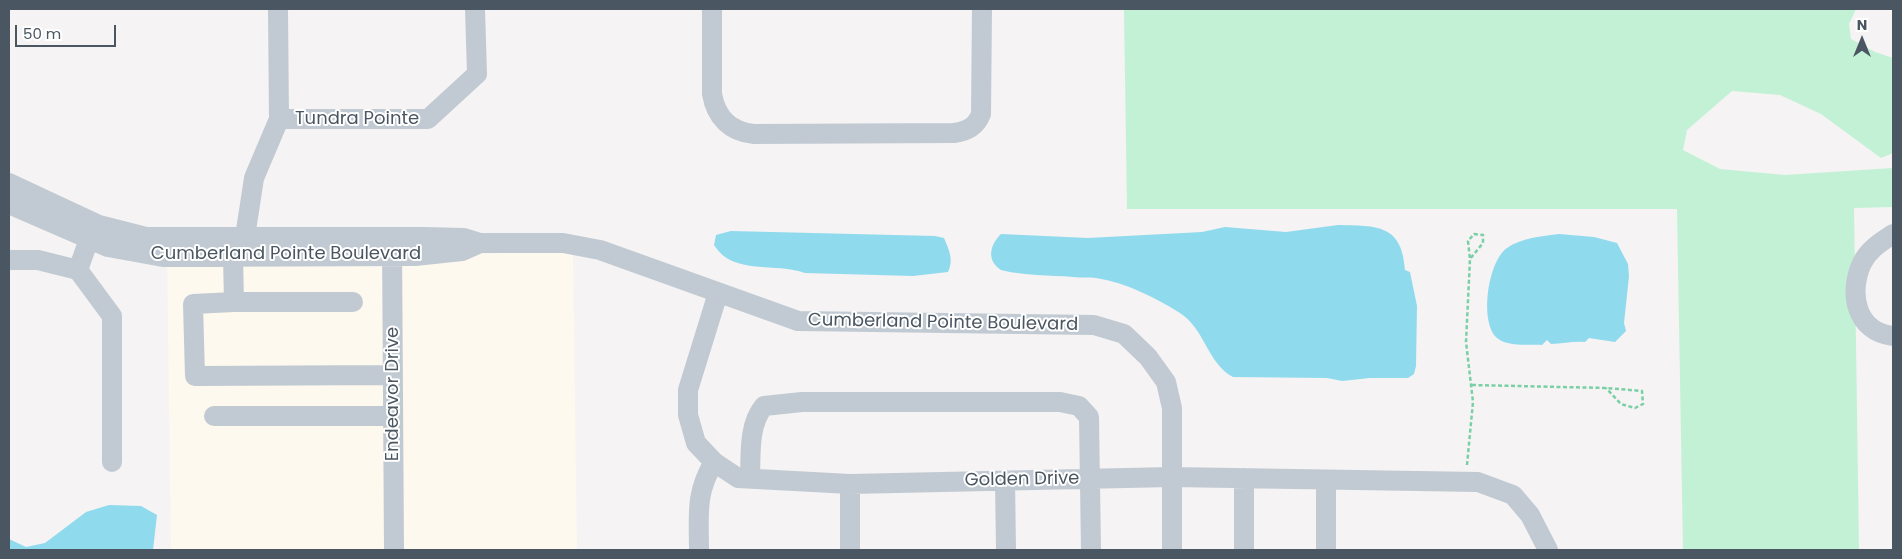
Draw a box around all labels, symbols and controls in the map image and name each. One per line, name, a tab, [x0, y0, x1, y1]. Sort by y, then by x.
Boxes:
scale bar	[18, 15, 119, 47]
north arrow	[1837, 15, 1887, 65]
text: N	[1857, 15, 1867, 35]
text: 50 m	[23, 23, 61, 44]
street label: Tundra Pointe	[295, 108, 419, 130]
street label: Cumberland Pointe Boulevard	[151, 243, 421, 265]
street label: Cumberland Pointe Boulevard	[808, 310, 1078, 336]
street label: Endeavor Drive	[382, 327, 404, 461]
street label: Golden Drive	[964, 468, 1080, 492]

